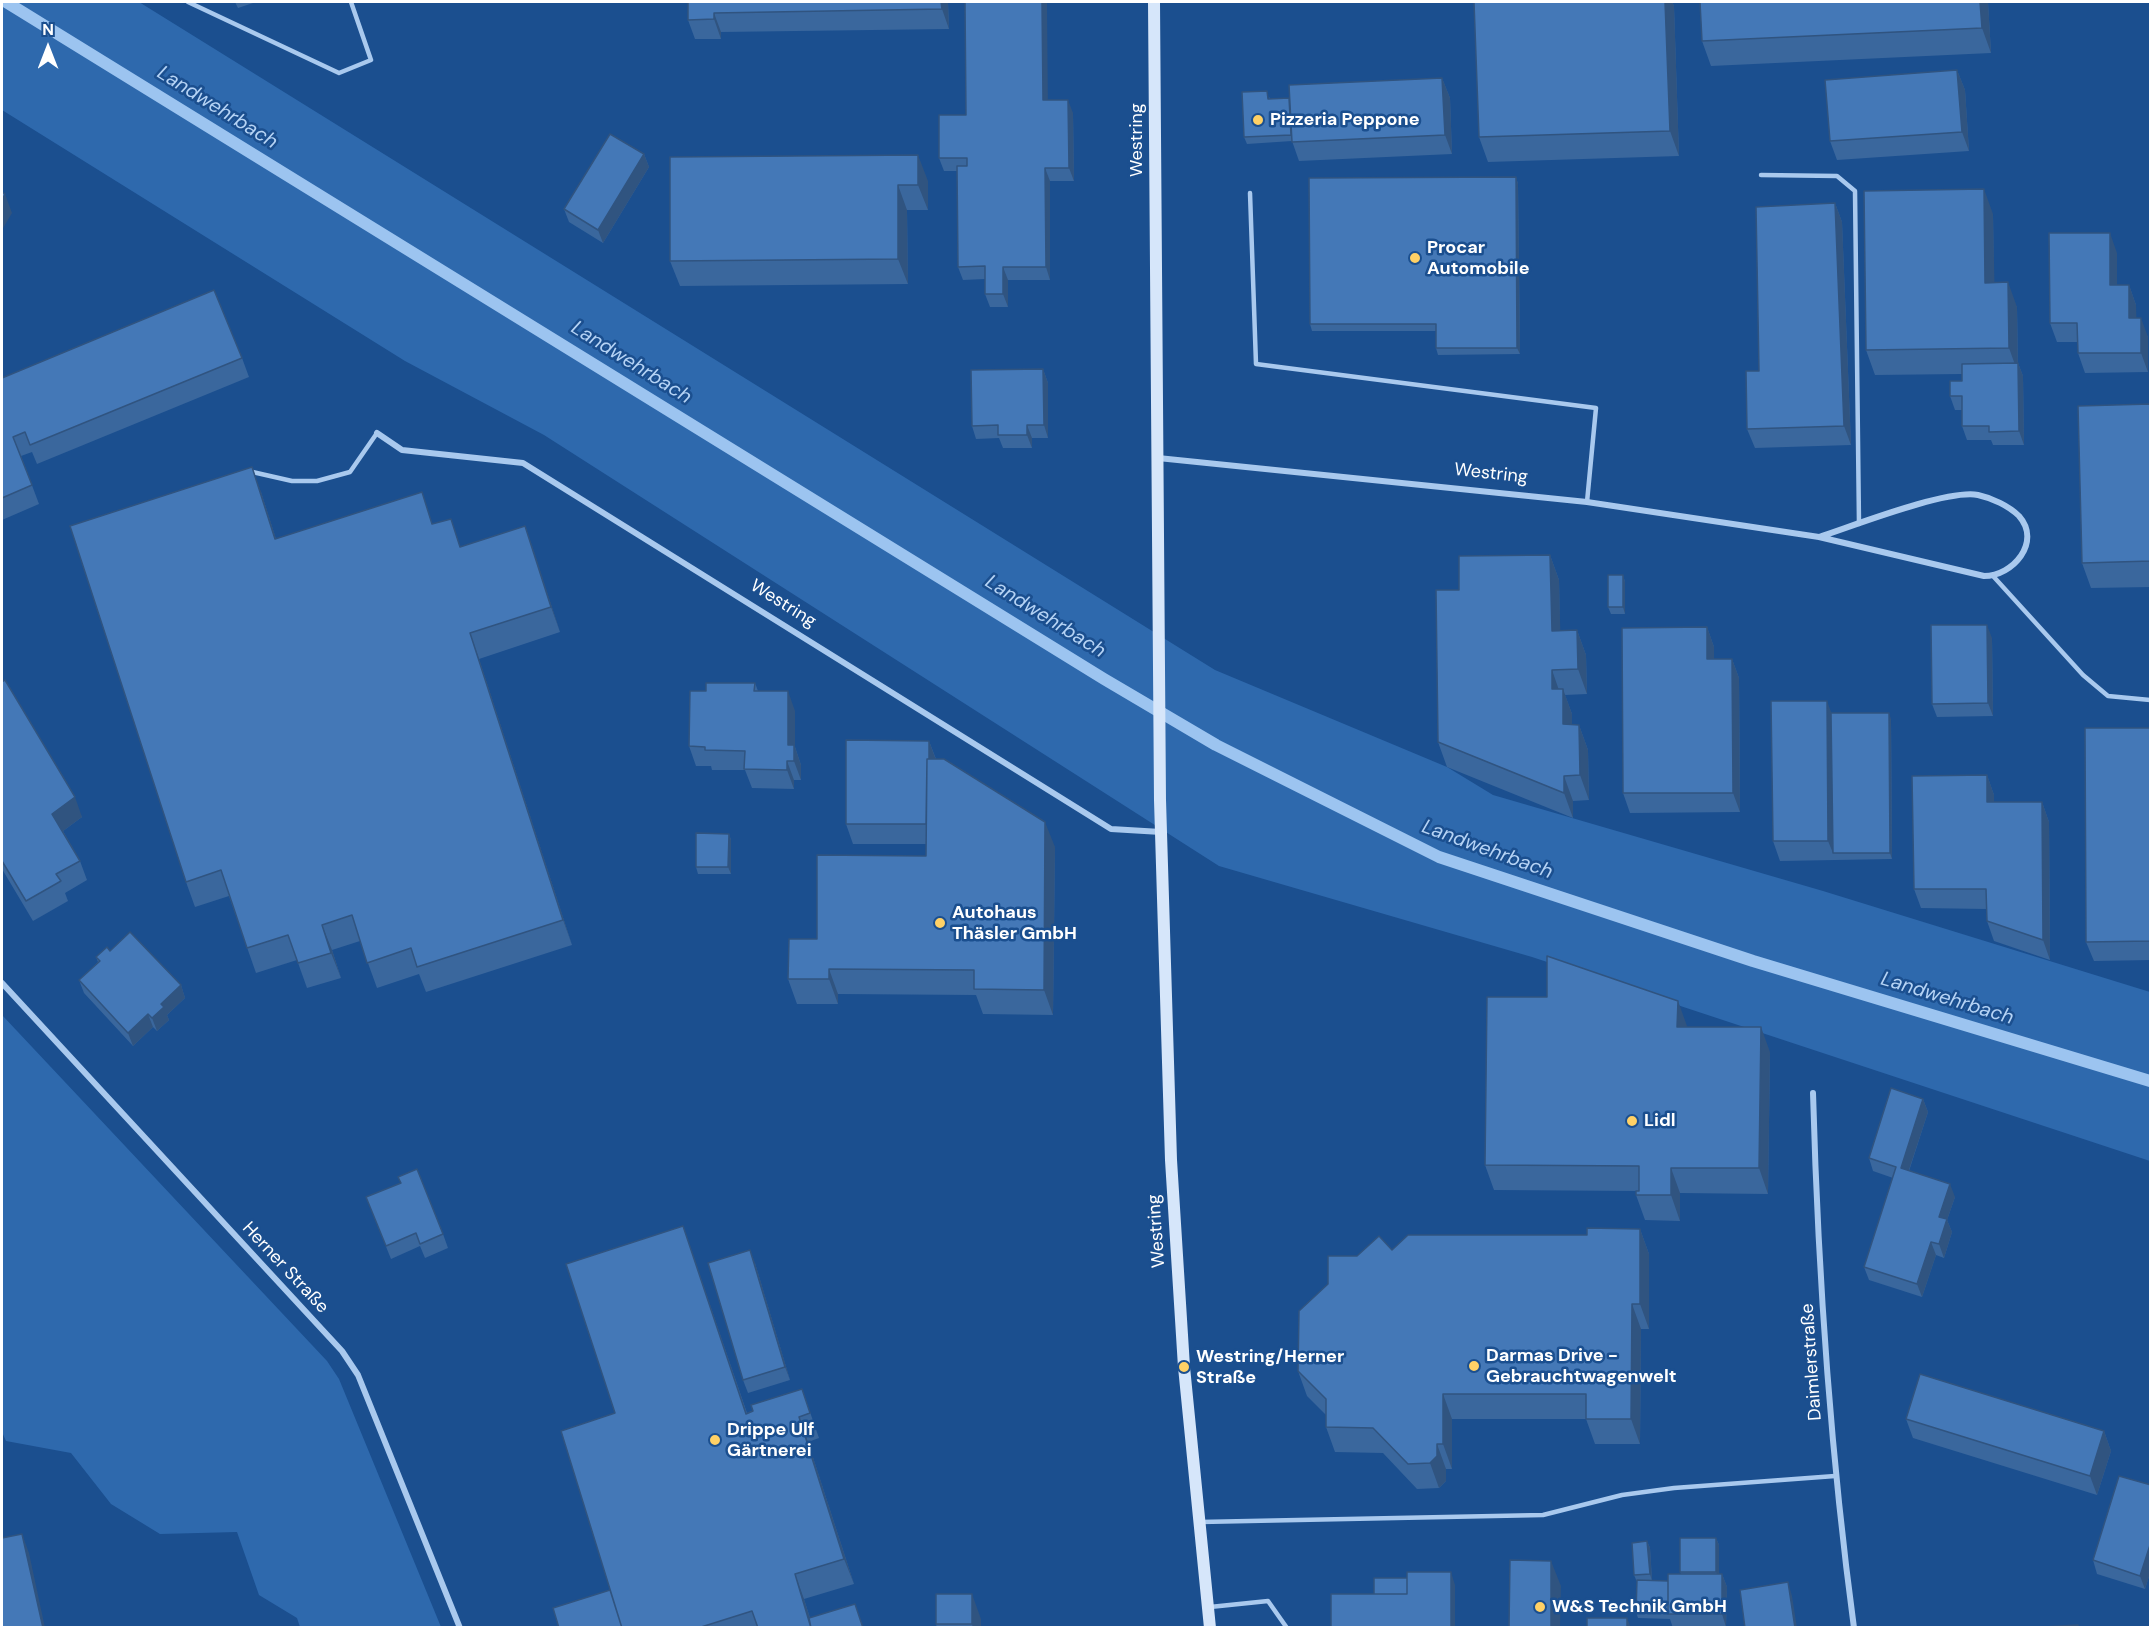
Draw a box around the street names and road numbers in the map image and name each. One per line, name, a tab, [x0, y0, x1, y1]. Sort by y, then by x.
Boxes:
street label: Westring	[1126, 103, 1148, 177]
street label: Westring	[1453, 459, 1529, 489]
street label: Westring	[746, 575, 820, 633]
street label: Westring	[1144, 1193, 1170, 1269]
street label: Herner Straße	[237, 1218, 333, 1318]
street label: Daimlerstraße	[1797, 1303, 1827, 1421]

